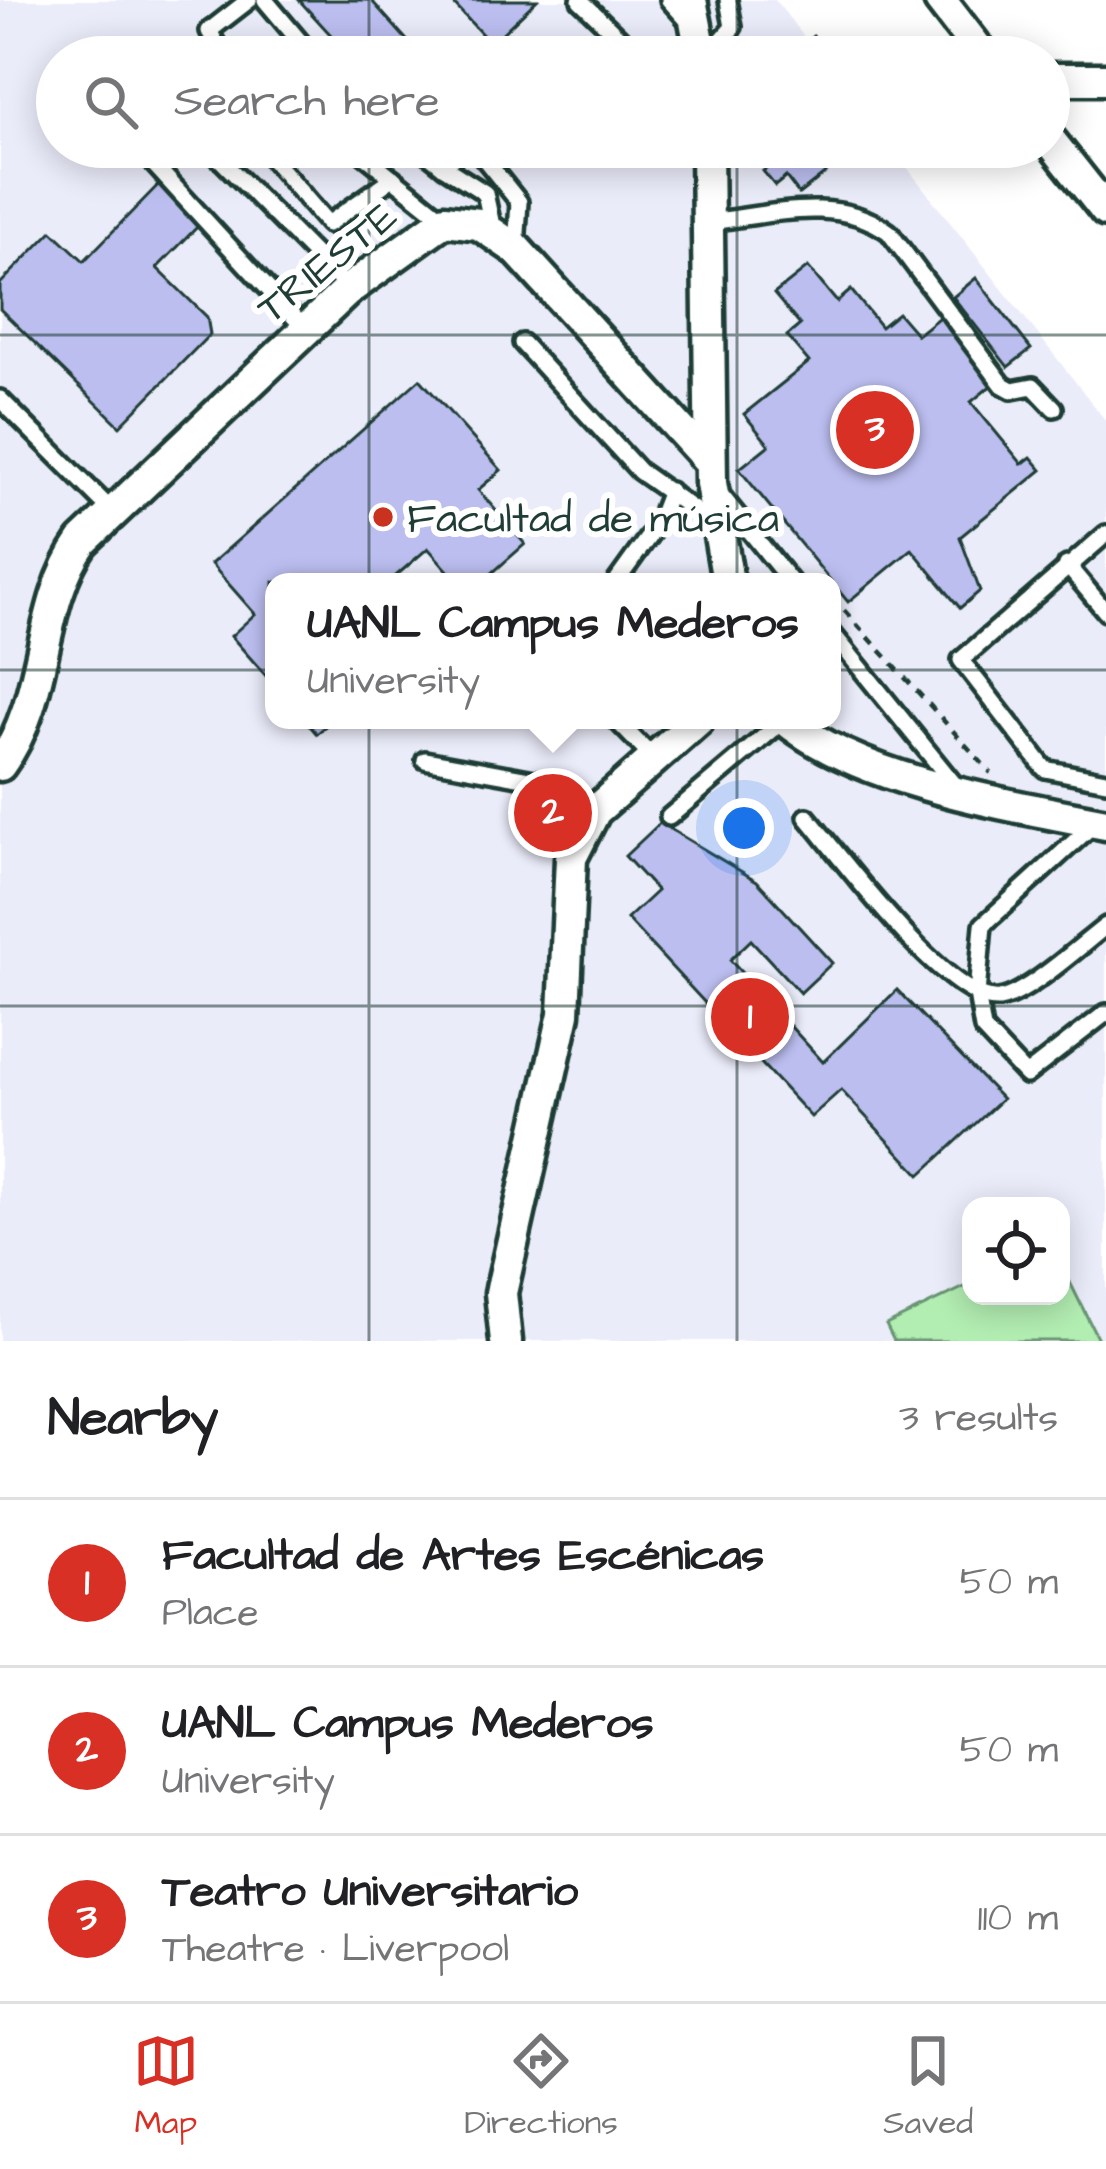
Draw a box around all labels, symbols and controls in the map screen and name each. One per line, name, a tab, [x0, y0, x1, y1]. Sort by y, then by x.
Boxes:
search box	[36, 36, 1070, 168]
icon: search	[78, 69, 144, 135]
text: Search here	[174, 71, 440, 133]
street label: TRIESTE	[245, 189, 410, 338]
pin: 3	[836, 385, 914, 475]
place label: Facultad de música	[407, 491, 779, 549]
marker: Facultad de música	[370, 504, 396, 530]
popup	[265, 573, 841, 729]
text: UANL Campus Mederos	[307, 593, 799, 655]
text: University	[307, 655, 480, 709]
pin: 2	[514, 768, 592, 858]
your location	[714, 798, 774, 858]
pin: 1	[711, 972, 789, 1062]
map controls	[962, 1197, 1070, 1305]
button: locate	[962, 1197, 1070, 1305]
text: Nearby	[48, 1384, 218, 1455]
text: 3 results	[899, 1392, 1058, 1446]
text: Facultad de Artes Escénicas	[162, 1525, 764, 1587]
text: 1	[85, 1556, 90, 1610]
text: 50 m	[960, 1556, 1058, 1610]
text: Place	[162, 1587, 259, 1641]
text: UANL Campus Mederos	[162, 1693, 653, 1755]
text: 2	[76, 1724, 98, 1778]
text: 50 m	[960, 1724, 1058, 1778]
text: University	[162, 1755, 335, 1809]
text: Teatro Universitario	[162, 1861, 578, 1923]
text: 3	[77, 1892, 97, 1946]
text: 110 m	[977, 1892, 1058, 1946]
text: Theatre · Liverpool	[162, 1923, 509, 1977]
tab: Map	[133, 2028, 199, 2146]
tab: Directions	[464, 2028, 618, 2146]
tab: Saved	[883, 2028, 973, 2146]

